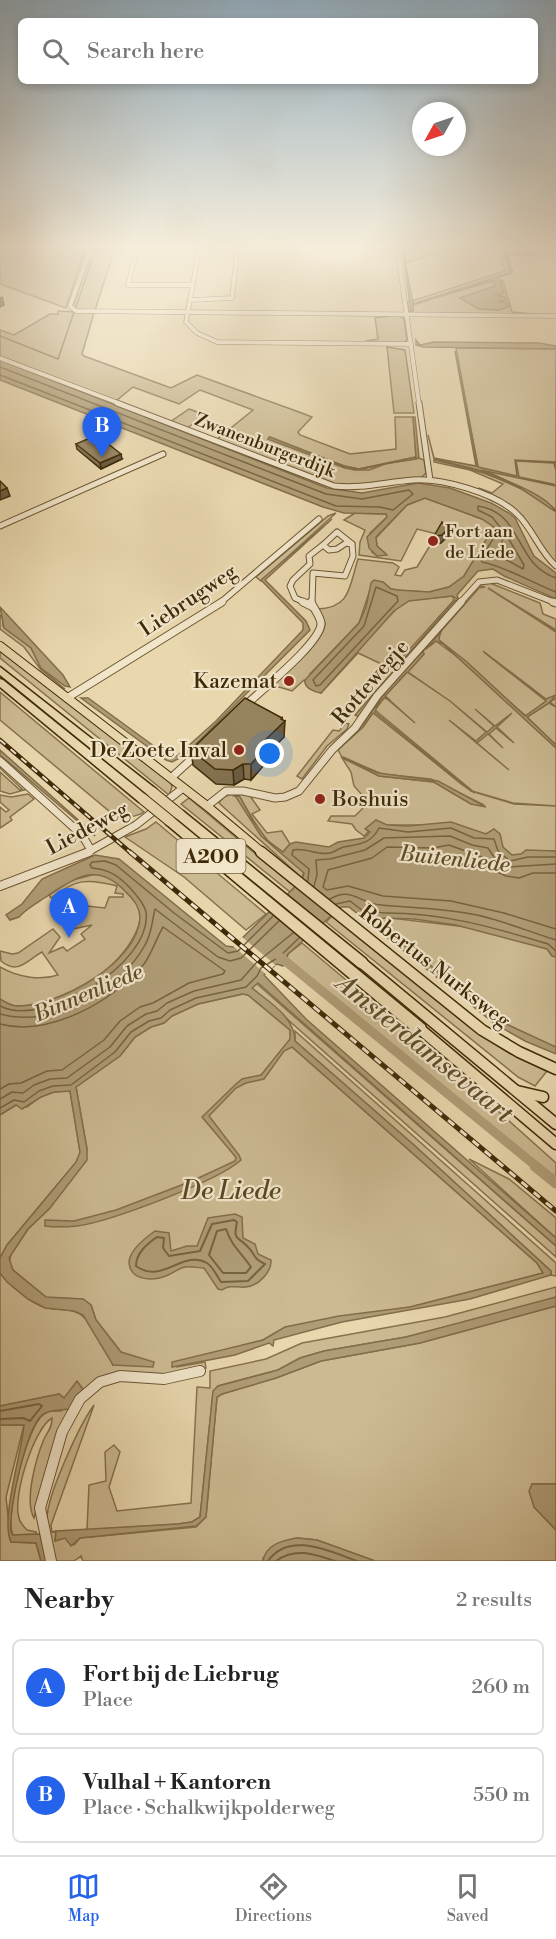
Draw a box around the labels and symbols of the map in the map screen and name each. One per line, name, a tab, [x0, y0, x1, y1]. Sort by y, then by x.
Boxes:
north arrow	[412, 102, 466, 156]
pin: B	[82, 408, 122, 457]
street label: Zwanenburgerdijk	[191, 408, 340, 483]
place label: Fort aan de Liede	[445, 520, 514, 564]
marker: Fort aan de Liede	[426, 534, 440, 548]
street label: Liebrugweg	[135, 559, 242, 643]
street label: Rottewegje	[327, 635, 415, 731]
place label: Kazemat	[193, 669, 278, 695]
marker: Kazemat	[282, 674, 296, 688]
place label: De Zoete Inval	[90, 738, 227, 764]
your location	[255, 739, 284, 768]
marker: De Zoete Inval	[232, 743, 246, 757]
place label: Boshuis	[331, 787, 408, 813]
marker: Boshuis	[313, 792, 327, 806]
street label: Liedeweg	[42, 796, 133, 861]
road number: A200	[176, 839, 246, 873]
water label: Buitenliede	[397, 840, 511, 879]
pin: A	[50, 888, 88, 938]
street label: Robertus Nurksweg	[354, 900, 515, 1034]
water label: Binnenliede	[29, 958, 147, 1029]
water label: Amsterdamsevaart	[326, 965, 521, 1131]
park label: De Liede	[180, 1175, 281, 1207]

